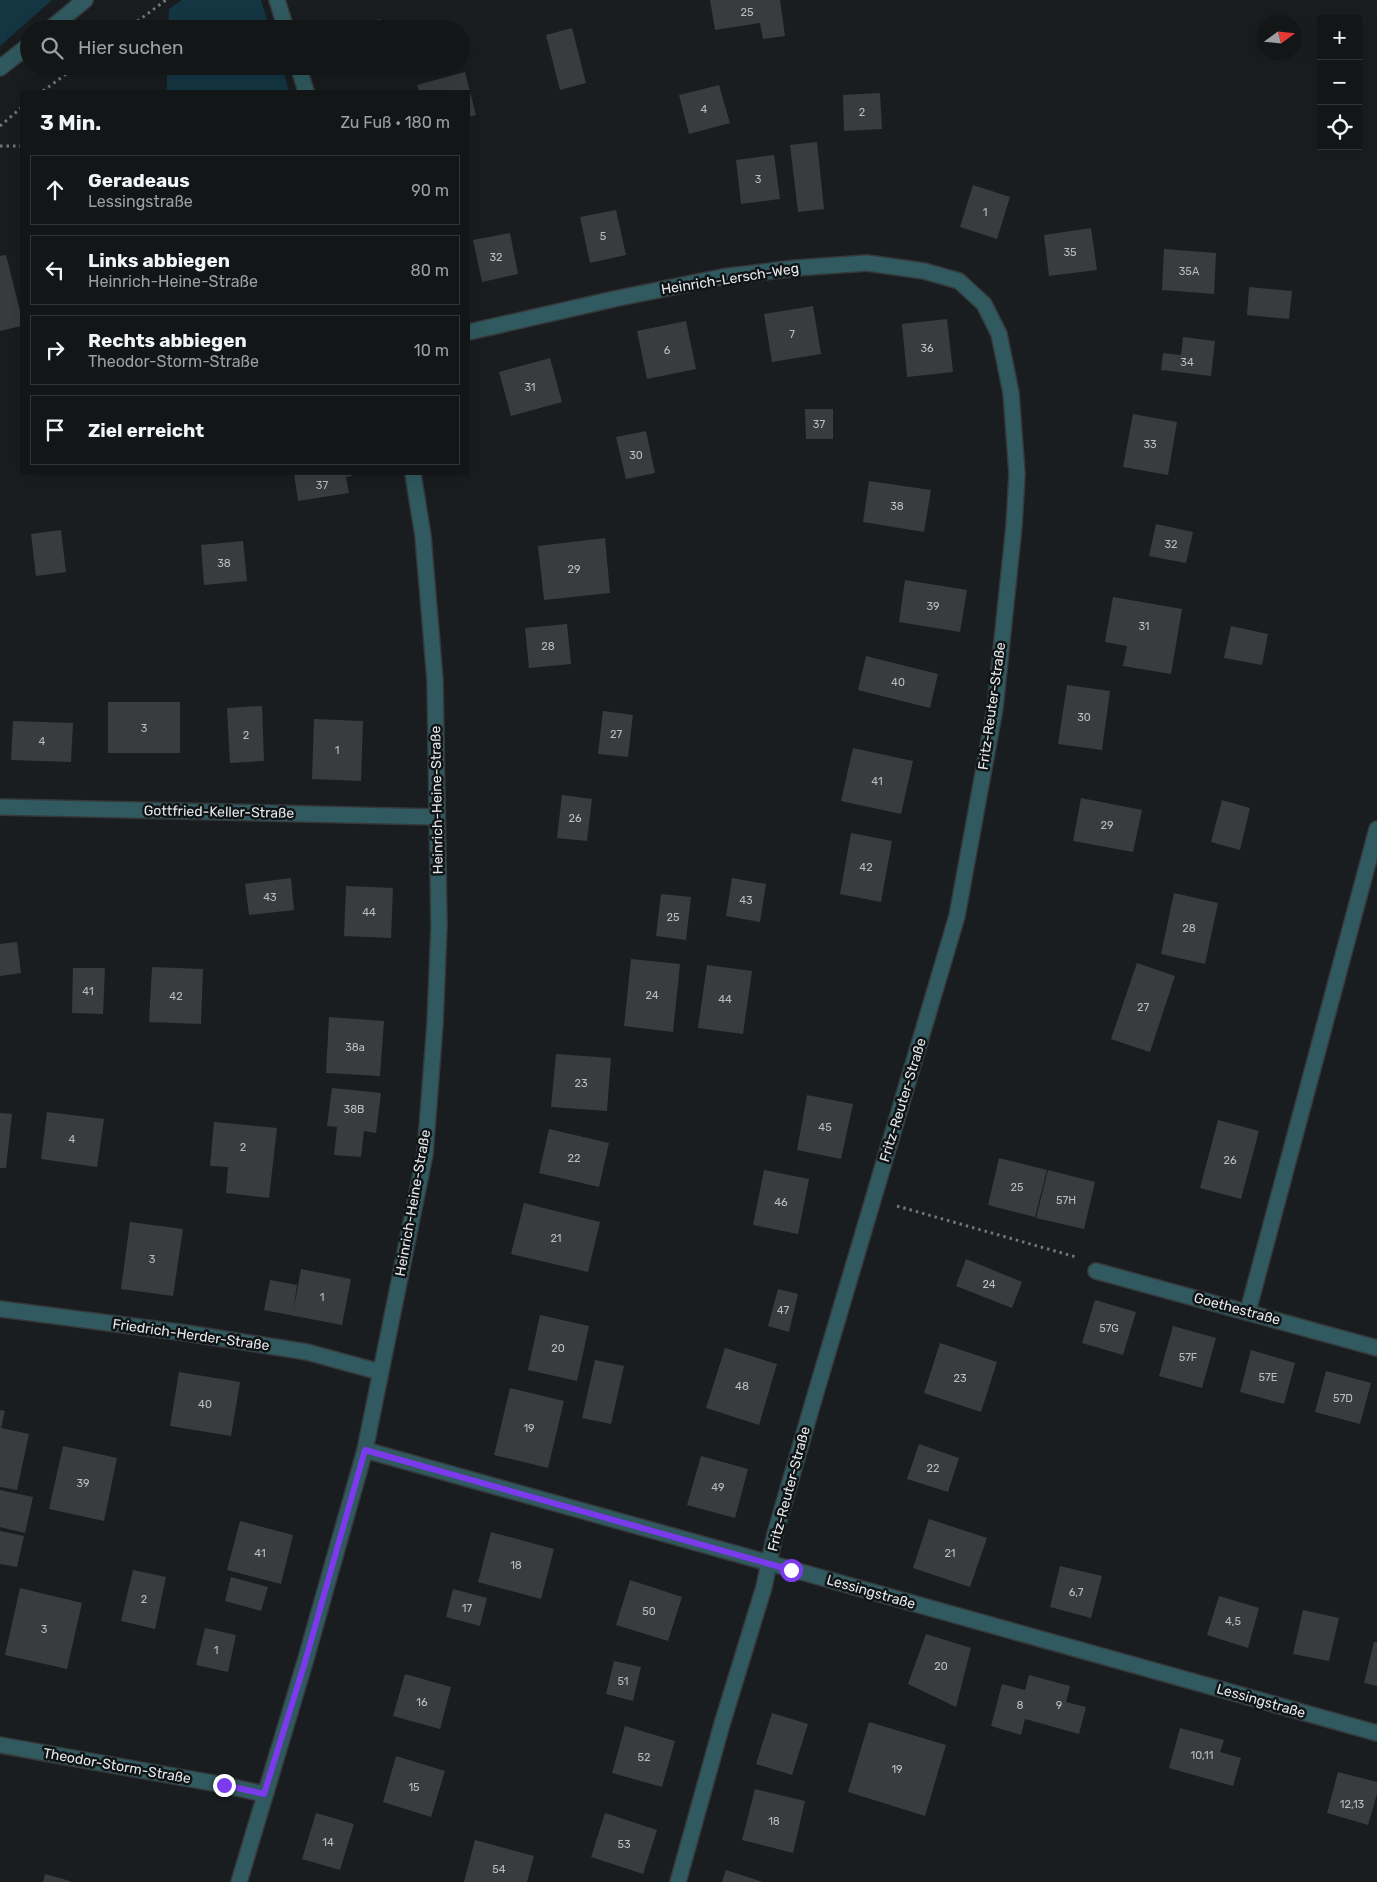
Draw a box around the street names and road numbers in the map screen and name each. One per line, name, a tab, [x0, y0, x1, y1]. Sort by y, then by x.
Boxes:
street label: Heinrich-Lersch-Weg	[660, 260, 800, 298]
street label: Fritz-Reuter-Straße	[975, 641, 1009, 771]
street label: Heinrich-Heine-Straße	[427, 725, 447, 874]
street label: Gottfried-Keller-Straße	[144, 802, 294, 822]
street label: Fritz-Reuter-Straße	[876, 1036, 930, 1164]
street label: Heinrich-Heine-Straße	[392, 1128, 434, 1278]
street label: Goethestraße	[1192, 1289, 1282, 1329]
street label: Friedrich-Herder-Straße	[111, 1316, 271, 1354]
street label: Fritz-Reuter-Straße	[764, 1424, 814, 1553]
street label: Lessingstraße	[825, 1571, 918, 1613]
street label: Lessingstraße	[1215, 1680, 1308, 1722]
street label: Theodor-Storm-Straße	[42, 1745, 192, 1787]

